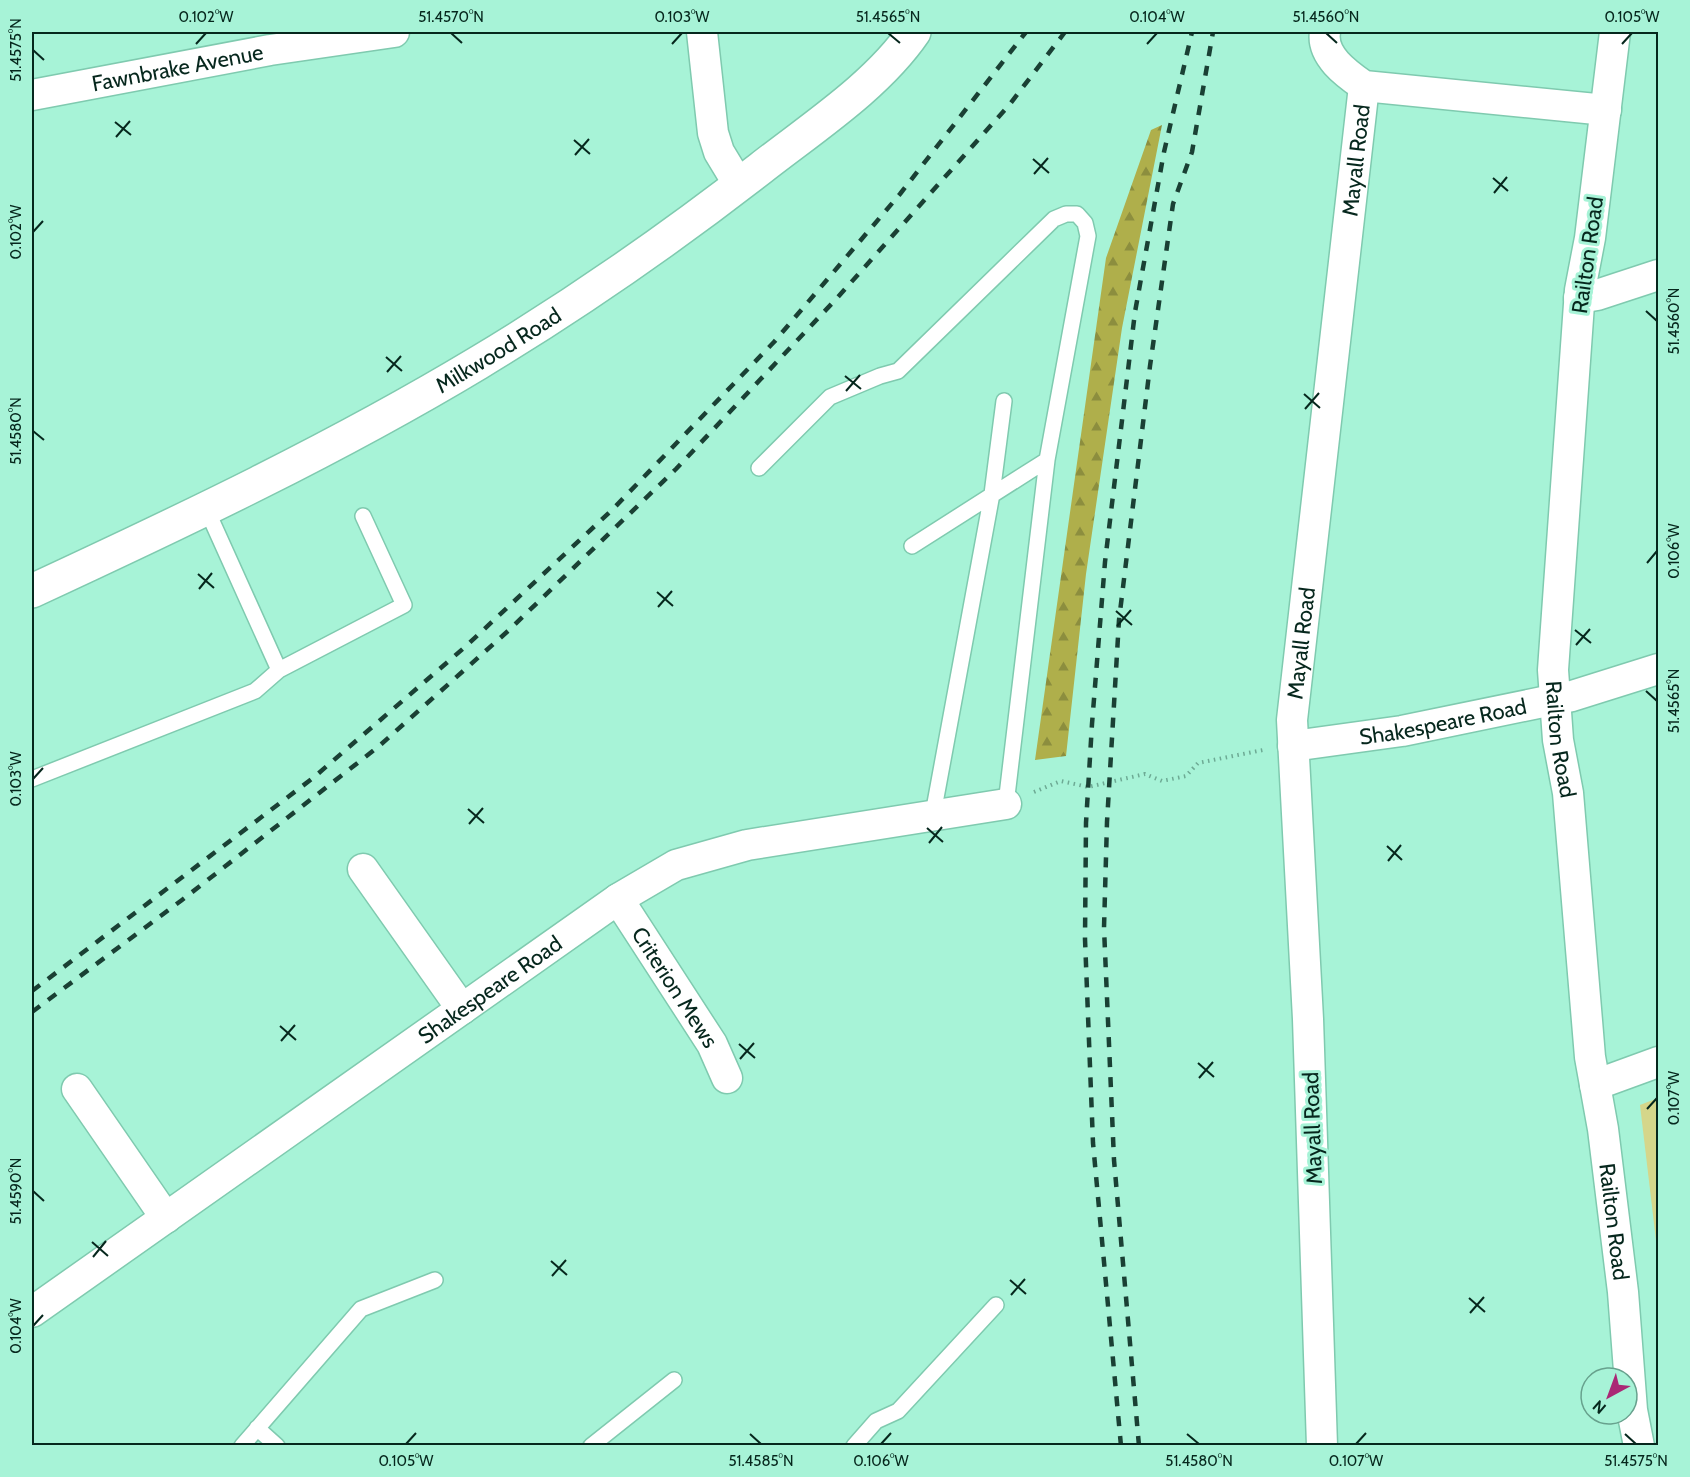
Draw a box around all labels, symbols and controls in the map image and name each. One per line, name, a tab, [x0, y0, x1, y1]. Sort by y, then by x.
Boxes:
text: 0.102°W	[179, 8, 234, 26]
text: 51.4570°N	[418, 8, 484, 26]
text: 0.103°W	[654, 8, 710, 26]
text: 51.4565°N	[856, 8, 920, 26]
text: 0.104°W	[1129, 8, 1186, 26]
text: 51.4560°N	[1293, 8, 1359, 26]
text: 0.105°W	[1604, 8, 1660, 26]
text: 51.4575°N	[7, 18, 25, 82]
street label: Fawnbrake Avenue	[90, 39, 265, 97]
street label: Mayall Road	[1336, 103, 1376, 218]
street label: Railton Road	[1566, 195, 1609, 315]
text: 0.102°W	[7, 204, 25, 259]
text: 51.4560°N	[1665, 288, 1683, 354]
street label: Milkwood Road	[431, 302, 566, 399]
text: 51.4580°N	[7, 397, 25, 465]
text: 0.106°W	[1665, 523, 1683, 579]
street label: Mayall Road	[1281, 586, 1321, 701]
text: 51.4565°N	[1665, 669, 1683, 733]
street label: Railton Road	[1540, 680, 1582, 800]
street label: Shakespeare Road	[1358, 693, 1529, 751]
text: 0.103°W	[7, 751, 25, 807]
street label: Criterion Mews	[626, 922, 724, 1053]
street label: Shakespeare Road	[413, 930, 567, 1050]
text: 0.107°W	[1665, 1070, 1683, 1125]
street label: Mayall Road	[1297, 1071, 1328, 1185]
text: 51.4590°N	[7, 1158, 25, 1224]
street label: Railton Road	[1593, 1162, 1634, 1282]
text: 0.104°W	[7, 1297, 25, 1354]
north arrow	[1579, 1366, 1639, 1426]
text: N	[1589, 1396, 1610, 1418]
text: 0.105°W	[378, 1452, 434, 1470]
text: 51.4585°N	[728, 1452, 794, 1470]
text: 0.106°W	[853, 1452, 909, 1470]
text: 51.4580°N	[1165, 1452, 1233, 1470]
text: 0.107°W	[1329, 1452, 1384, 1470]
text: 51.4575°N	[1604, 1452, 1668, 1470]

